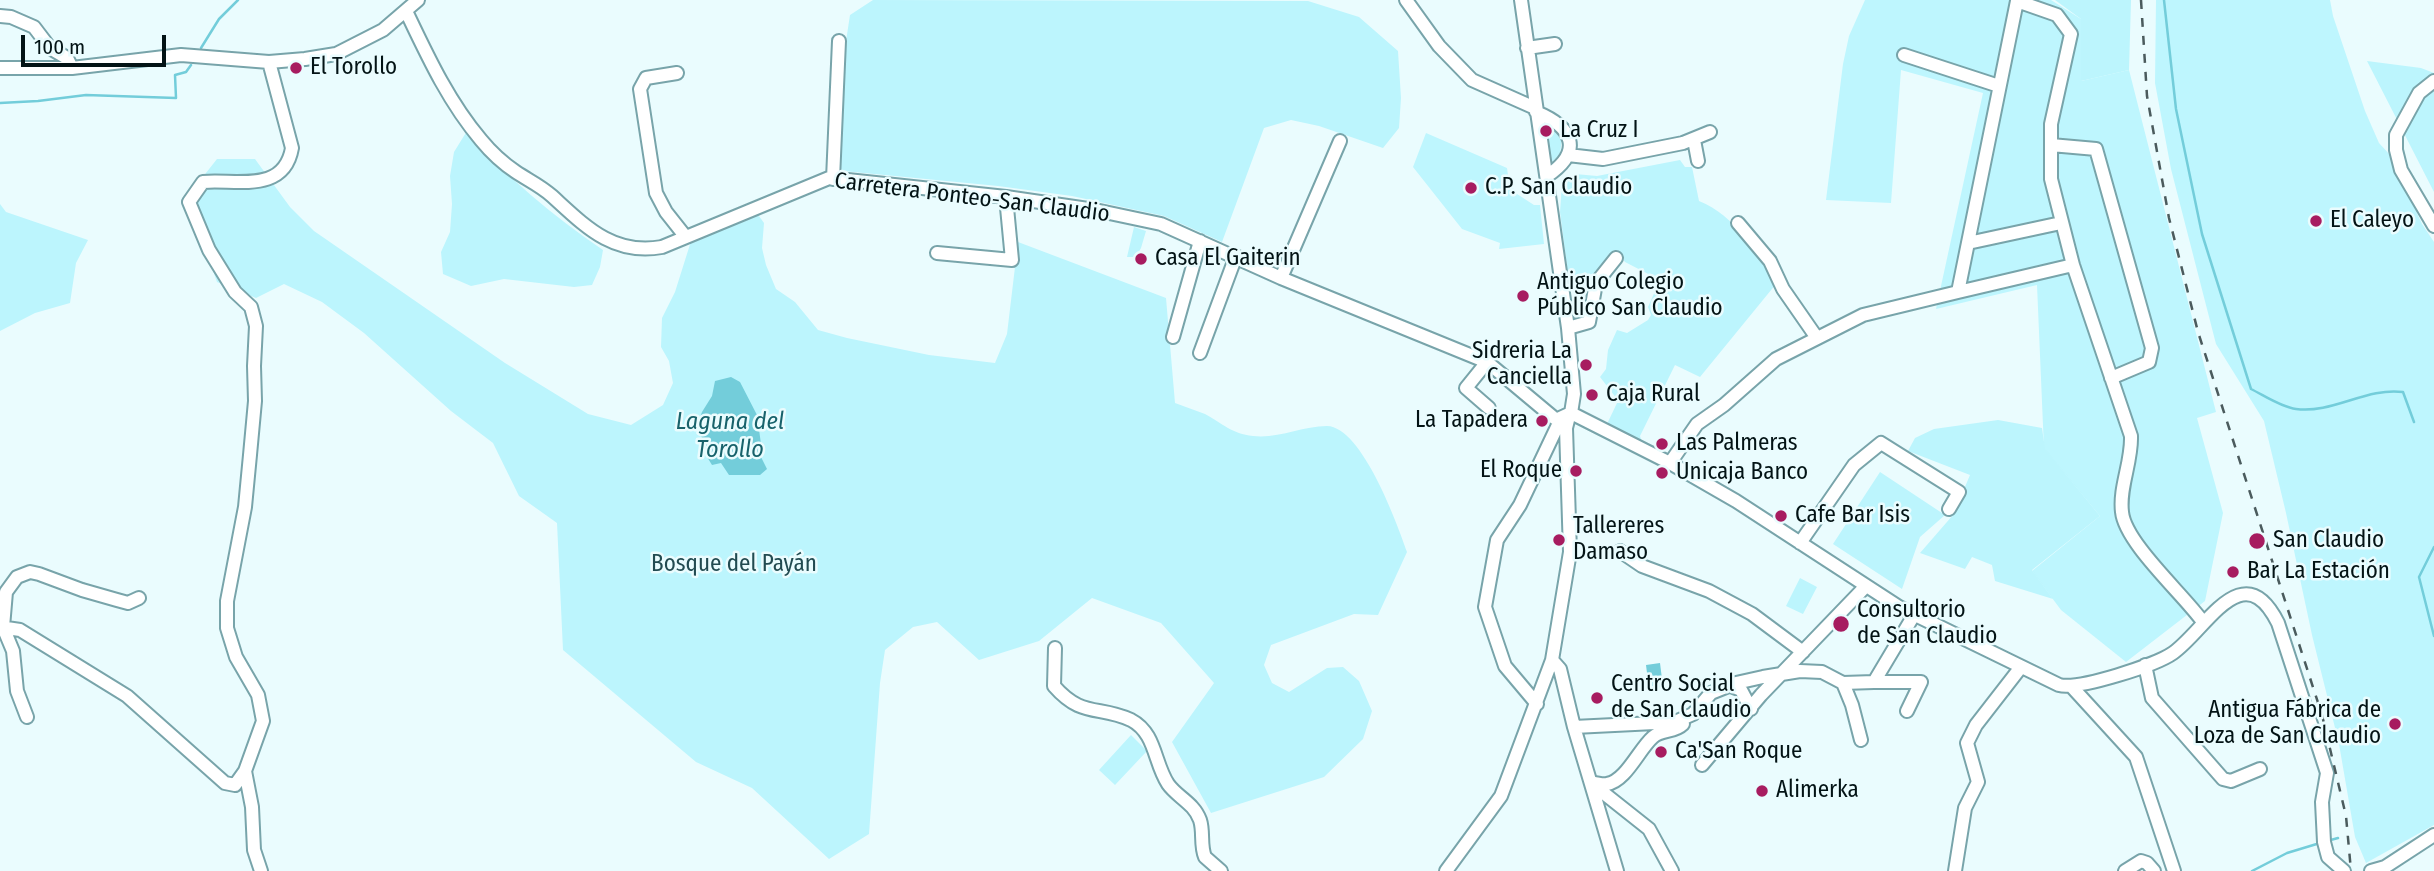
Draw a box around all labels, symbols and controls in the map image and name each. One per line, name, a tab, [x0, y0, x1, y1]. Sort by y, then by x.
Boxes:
scale bar	[24, 21, 170, 65]
text: 100 m	[34, 34, 85, 60]
place label: El Torollo	[310, 54, 397, 82]
marker: El Torollo	[288, 60, 304, 76]
place label: La Cruz I	[1560, 117, 1639, 145]
marker: La Cruz I	[1538, 123, 1554, 139]
street label: Carretera Ponteo-San Claudio	[833, 167, 1111, 229]
place label: C.P. San Claudio	[1485, 174, 1632, 202]
marker: C.P. San Claudio	[1463, 180, 1479, 196]
place label: El Caleyo	[2330, 207, 2414, 235]
marker: El Caleyo	[2308, 213, 2324, 229]
place label: Casa El Gaiterin	[1155, 245, 1301, 273]
marker: Casa El Gaiterin	[1133, 251, 1149, 267]
place label: Antiguo Colegio Público San Claudio	[1537, 269, 1723, 323]
marker: Antiguo Colegio Público San Claudio	[1515, 288, 1531, 304]
place label: Sidreria La Canciella	[1472, 338, 1572, 392]
marker: Sidreria La Canciella	[1578, 357, 1594, 373]
place label: Caja Rural	[1606, 381, 1700, 409]
marker: Caja Rural	[1584, 387, 1600, 403]
place label: La Tapadera	[1415, 407, 1528, 435]
water label: Laguna del Torollo	[676, 408, 784, 464]
marker: La Tapadera	[1534, 413, 1550, 429]
place label: Las Palmeras	[1676, 430, 1798, 458]
marker: Las Palmeras	[1654, 436, 1670, 452]
place label: El Roque	[1480, 457, 1562, 485]
place label: Unicaja Banco	[1676, 459, 1808, 487]
marker: El Roque	[1568, 463, 1584, 479]
marker: Unicaja Banco	[1654, 465, 1670, 481]
place label: Cafe Bar Isis	[1795, 502, 1910, 530]
marker: Cafe Bar Isis	[1773, 508, 1789, 524]
place label: Tallereres Damaso	[1573, 513, 1664, 567]
place label: San Claudio	[2273, 527, 2384, 555]
marker: San Claudio	[2247, 531, 2267, 551]
marker: Tallereres Damaso	[1551, 532, 1567, 548]
park label: Bosque del Payán	[651, 551, 817, 579]
place label: Bar La Estación	[2247, 558, 2390, 586]
marker: Bar La Estación	[2225, 564, 2241, 580]
place label: Consultorio de San Claudio	[1857, 597, 1997, 651]
marker: Consultorio de San Claudio	[1831, 614, 1851, 634]
place label: Centro Social de San Claudio	[1611, 671, 1751, 725]
marker: Centro Social de San Claudio	[1589, 690, 1605, 706]
place label: Antigua Fábrica de Loza de San Claudio	[2194, 697, 2381, 751]
marker: Antigua Fábrica de Loza de San Claudio	[2387, 716, 2403, 732]
place label: Ca'San Roque	[1675, 738, 1802, 766]
marker: Ca'San Roque	[1653, 744, 1669, 760]
place label: Alimerka	[1776, 777, 1859, 805]
marker: Alimerka	[1754, 783, 1770, 799]

